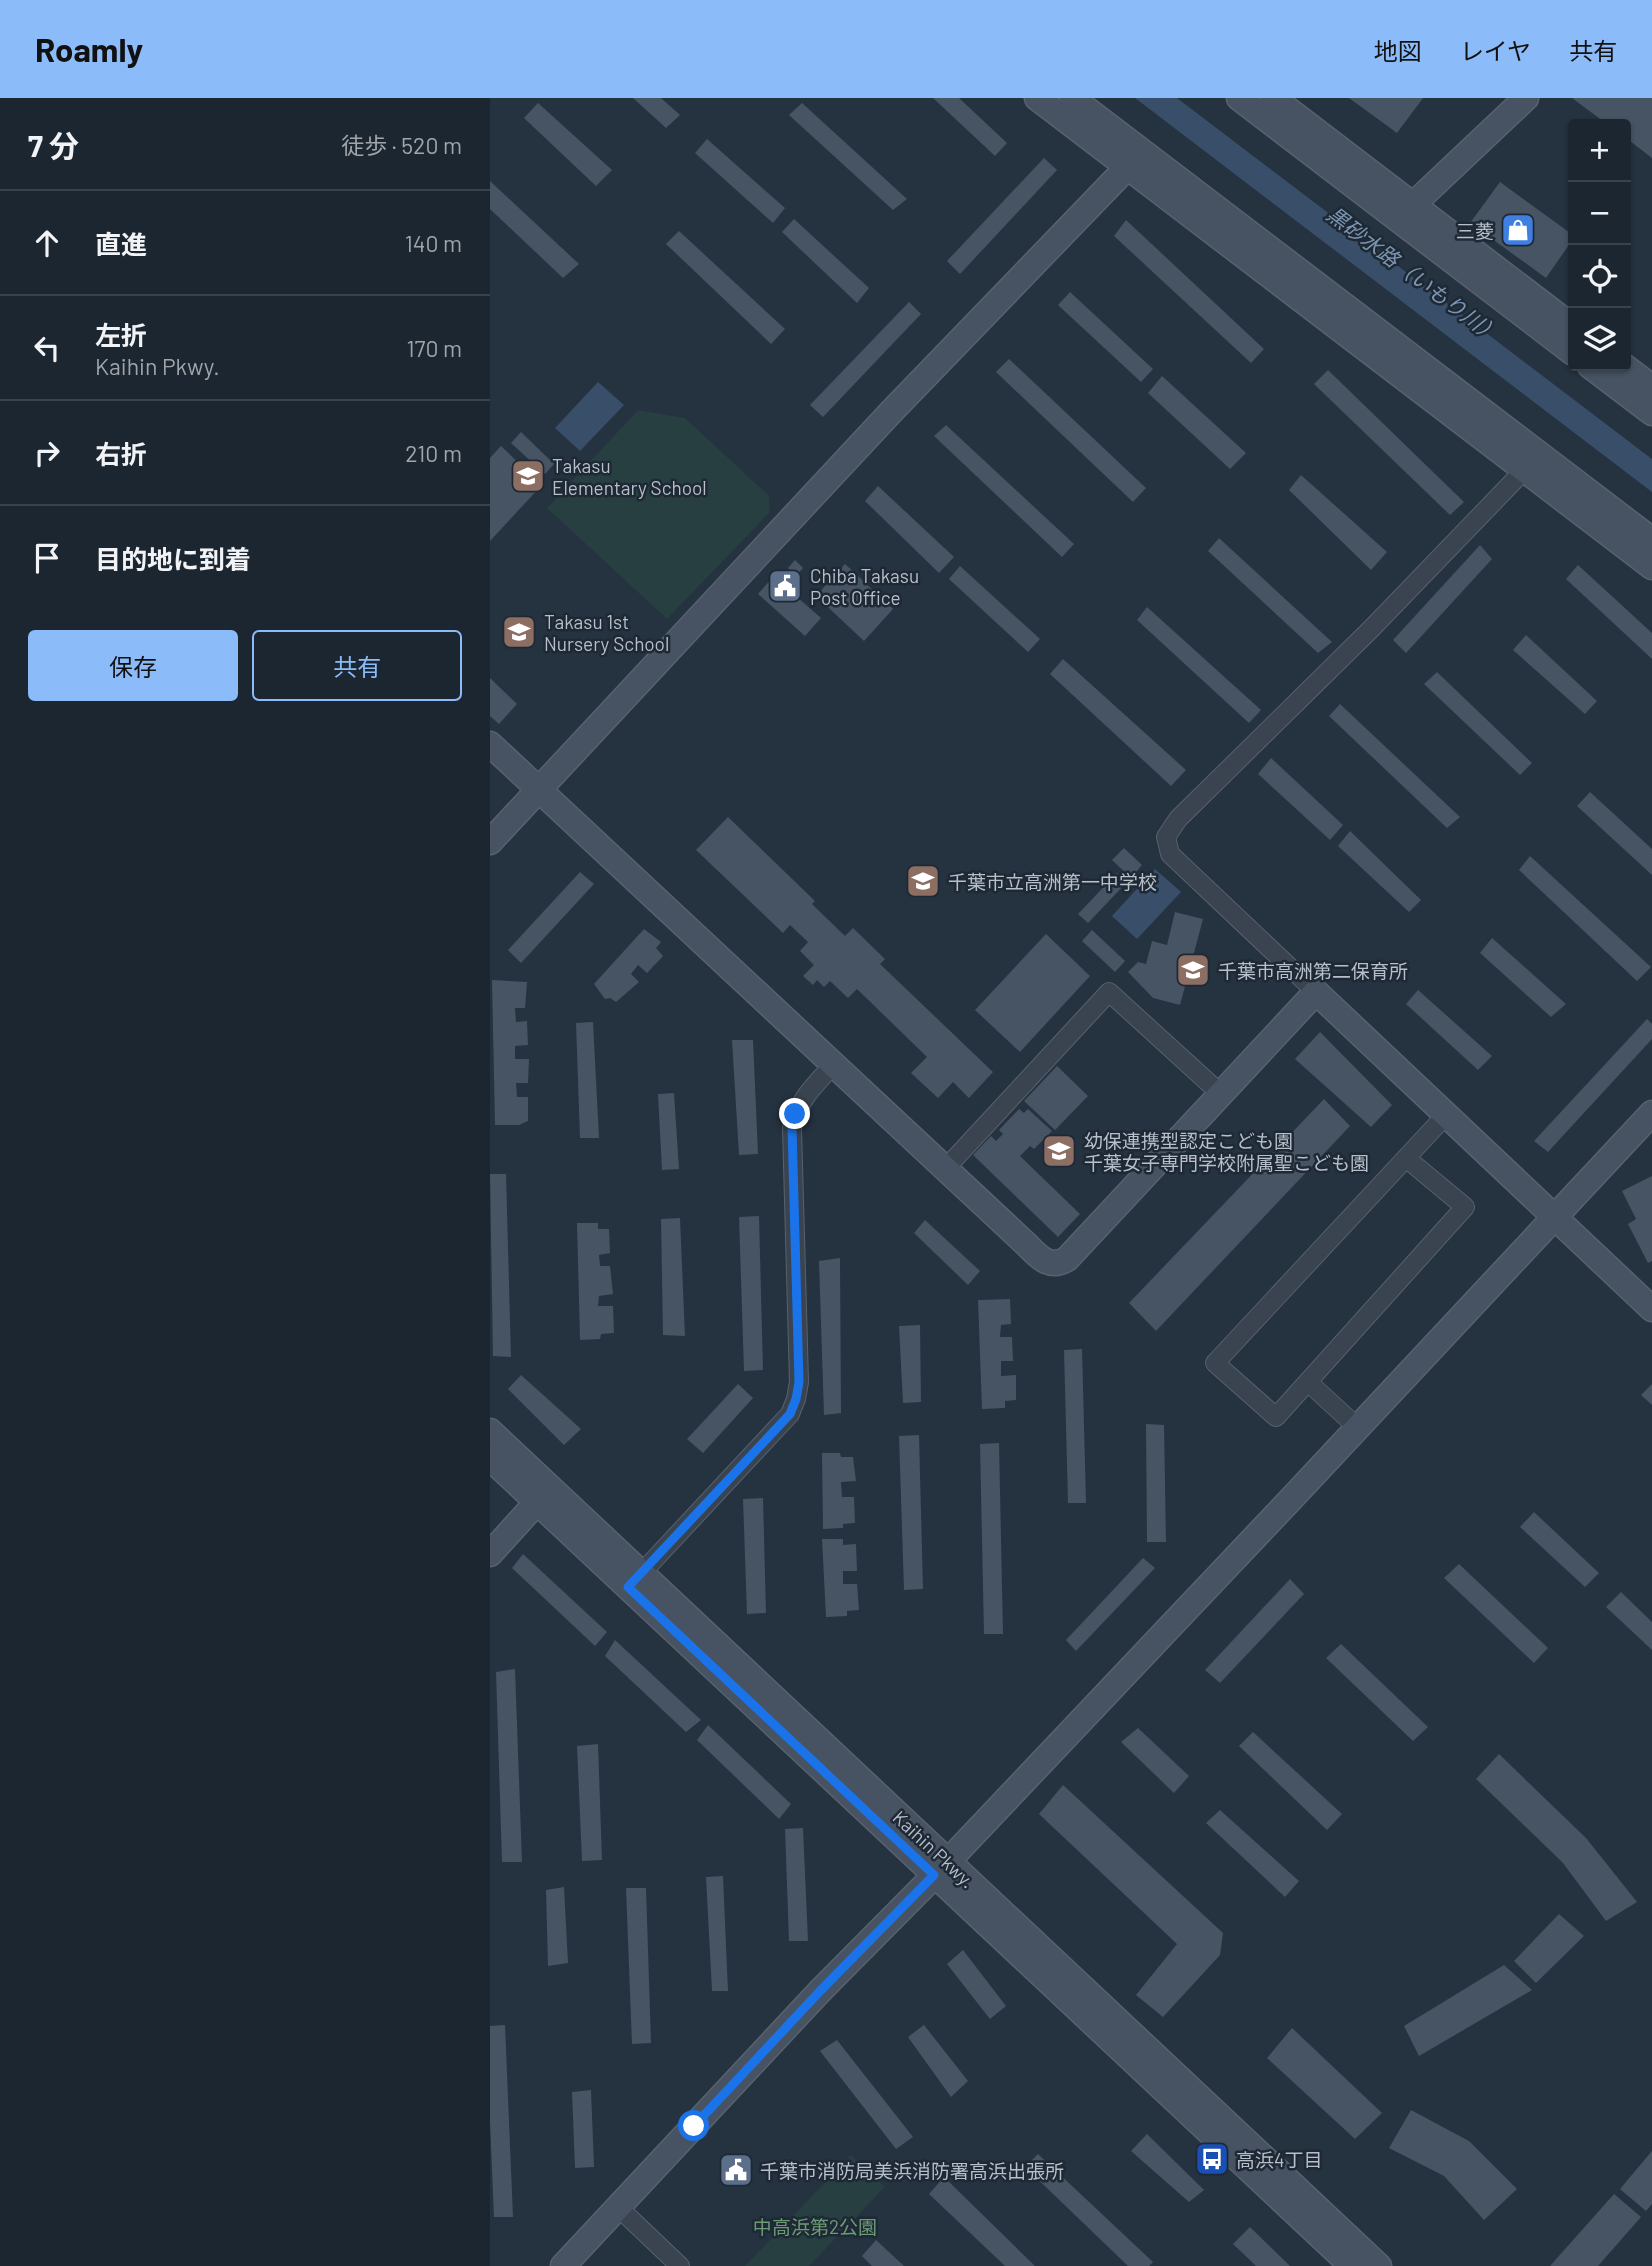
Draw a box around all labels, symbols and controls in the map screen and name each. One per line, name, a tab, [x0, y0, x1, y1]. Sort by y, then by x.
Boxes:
text: Roamly	[35, 29, 143, 69]
text: 地図	[1374, 36, 1422, 65]
text: レイヤ	[1460, 36, 1531, 65]
text: 共有	[1569, 36, 1617, 65]
map controls	[1568, 119, 1631, 371]
button: +	[1568, 119, 1631, 182]
text: 7 分	[28, 127, 79, 163]
text: 徒歩 · 520 m	[341, 131, 462, 159]
button: −	[1568, 182, 1631, 245]
water label: 黒砂水路（いもり川）	[1323, 201, 1505, 347]
shop icon: 三菱	[1499, 211, 1537, 249]
place label: 三菱	[1456, 219, 1494, 242]
icon: ahead	[28, 224, 66, 262]
text: 直進	[95, 228, 147, 259]
text: 140 m	[405, 229, 462, 257]
button: locate	[1568, 245, 1631, 308]
button: layers	[1568, 308, 1631, 371]
text: 左折	[95, 319, 147, 350]
icon: left	[28, 329, 66, 367]
text: 170 m	[406, 334, 462, 362]
text: Kaihin Pkwy.	[95, 352, 220, 380]
icon: right	[28, 434, 66, 472]
text: 右折	[95, 438, 147, 469]
text: 210 m	[405, 439, 462, 467]
place label: Takasu Elementary School	[552, 454, 707, 499]
school or university icon: Takasu Elementary School	[509, 457, 547, 495]
icon: arrive	[28, 539, 66, 577]
text: 目的地に到着	[95, 543, 251, 574]
place label: Chiba Takasu Post Office	[810, 564, 919, 609]
public building icon: Chiba Takasu Post Office	[766, 567, 804, 605]
place label: Takasu 1st Nursery School	[544, 610, 669, 655]
school or university icon: Takasu 1st Nursery School	[500, 613, 538, 651]
button: 保存	[28, 630, 238, 701]
button: 共有	[252, 630, 462, 701]
school or university icon: 千葉市立高洲第一中学校	[904, 862, 942, 900]
place label: 千葉市立高洲第一中学校	[948, 870, 1157, 893]
school or university icon: 千葉市高洲第二保育所	[1174, 951, 1212, 989]
place label: 千葉市高洲第二保育所	[1218, 959, 1408, 982]
route end	[779, 1098, 810, 1129]
place label: 幼保連携型認定こども園 千葉女子専門学校附属聖こども園	[1084, 1129, 1369, 1174]
school or university icon: 幼保連携型認定こども園 千葉女子専門学校附属聖こども園	[1040, 1132, 1078, 1170]
street label: Kaihin Pkwy.	[889, 1805, 979, 1893]
route start	[678, 2110, 709, 2141]
bus stop icon: 高浜4丁目	[1193, 2140, 1231, 2178]
place label: 高浜4丁目	[1236, 2148, 1322, 2171]
public building icon: 千葉市消防局美浜消防署高浜出張所	[717, 2151, 755, 2189]
place label: 千葉市消防局美浜消防署高浜出張所	[760, 2159, 1064, 2182]
park label: 中高浜第2公園	[753, 2215, 877, 2238]

